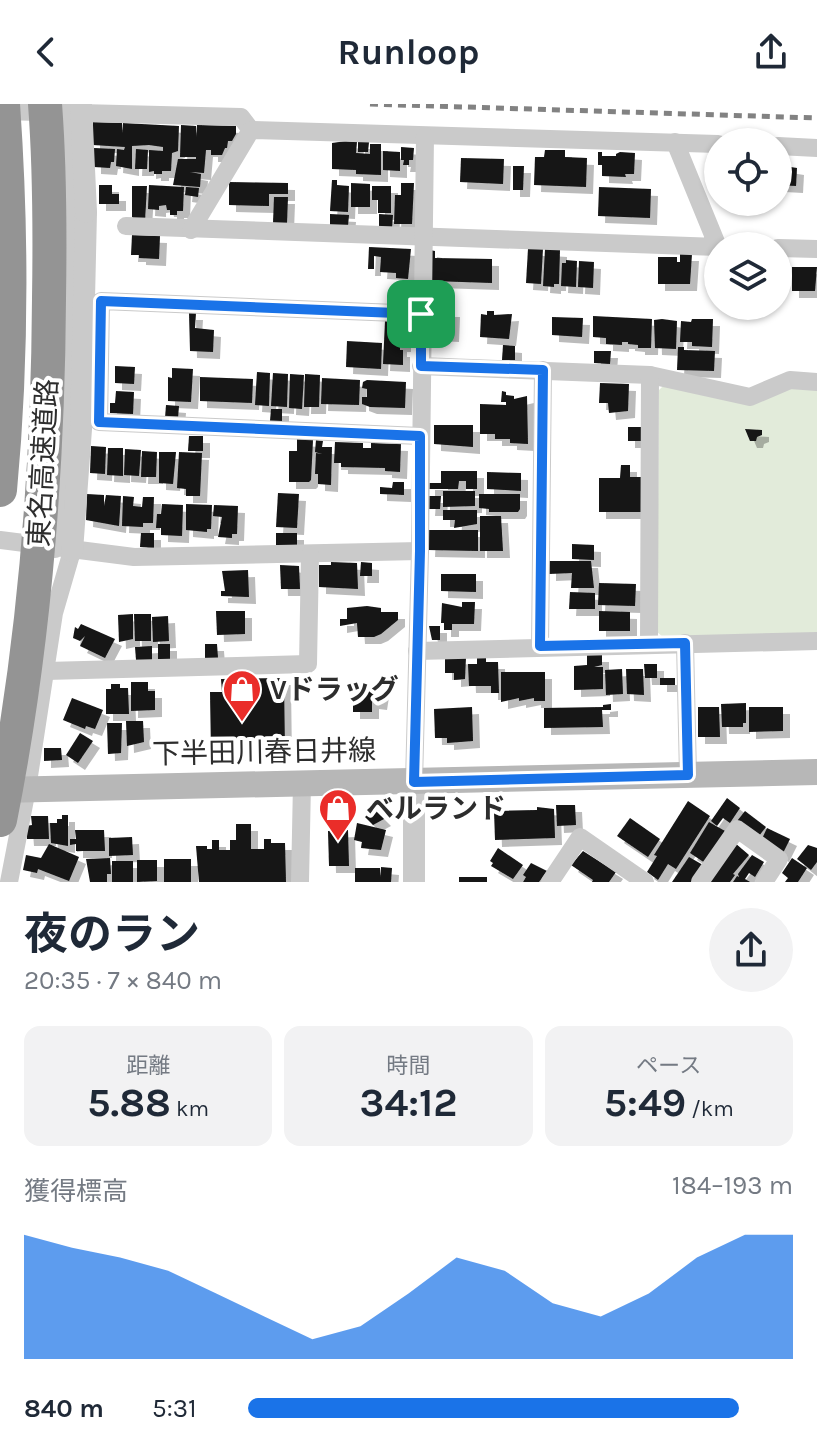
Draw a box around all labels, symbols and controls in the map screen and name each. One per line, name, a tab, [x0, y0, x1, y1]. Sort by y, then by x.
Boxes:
icon: back	[24, 30, 68, 74]
icon: share	[749, 30, 793, 74]
text: Runloop	[338, 31, 479, 73]
map controls	[704, 128, 792, 320]
button: locate	[704, 128, 792, 216]
button: layers	[704, 232, 792, 320]
pin	[387, 280, 455, 348]
icon: arrive	[399, 292, 443, 336]
street label: 東名高速道路	[22, 378, 64, 548]
shop icon: Vドラッグ	[221, 668, 263, 723]
place label: Vドラッグ	[270, 673, 399, 706]
street label: 下半田川春日井線	[152, 734, 376, 770]
shop icon: ベルランド	[317, 787, 359, 842]
place label: ベルランド	[366, 792, 506, 825]
button: share	[709, 908, 793, 992]
text: 夜のラン	[24, 909, 200, 960]
text: 20:35 · 7 × 840 m	[24, 965, 222, 996]
text: 距離	[126, 1053, 170, 1079]
text: 時間	[386, 1053, 431, 1079]
text: ペース	[636, 1053, 701, 1079]
text: 5.88	[87, 1079, 171, 1126]
text: 34:12	[360, 1079, 457, 1126]
text: 5:49	[604, 1079, 686, 1126]
text: km	[171, 1096, 209, 1122]
text: /km	[686, 1096, 734, 1122]
text: 184–193 m	[672, 1170, 793, 1201]
text: 獲得標高	[24, 1176, 128, 1207]
text: 840 m	[24, 1393, 104, 1424]
text: 5:31	[152, 1393, 197, 1424]

